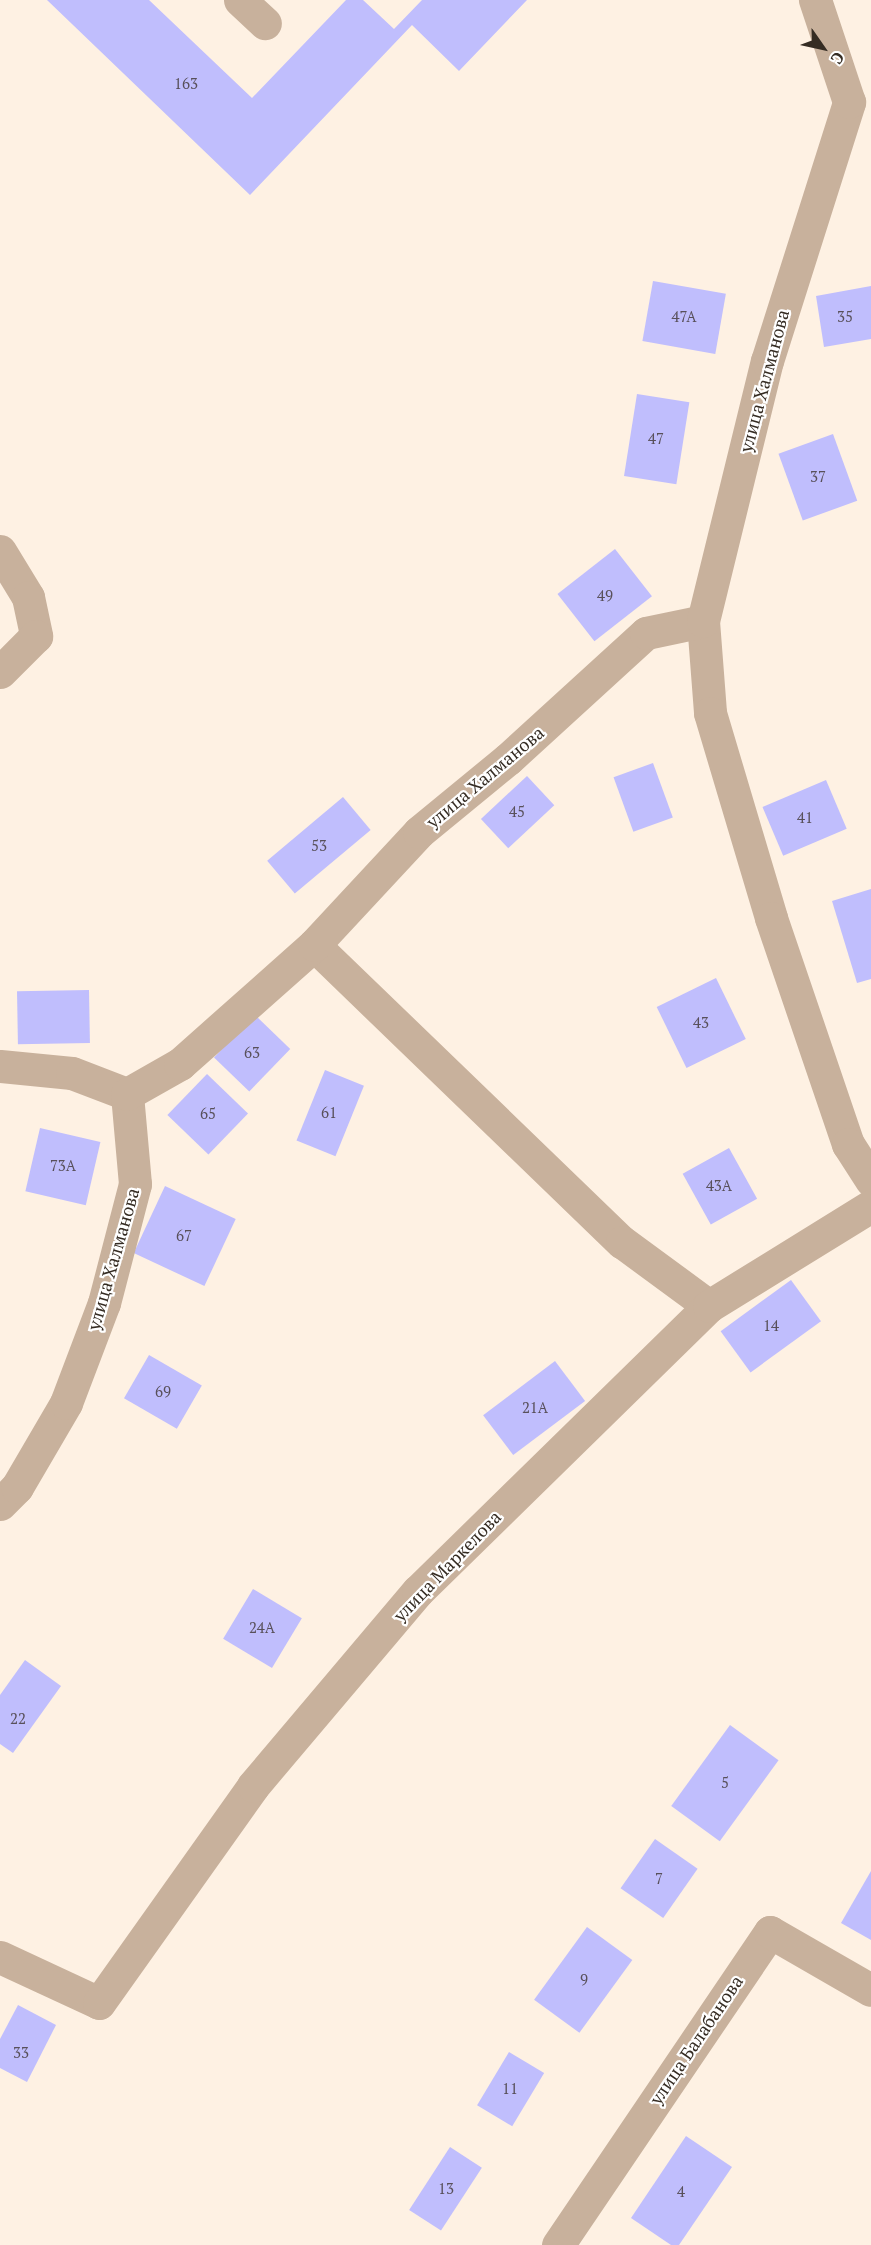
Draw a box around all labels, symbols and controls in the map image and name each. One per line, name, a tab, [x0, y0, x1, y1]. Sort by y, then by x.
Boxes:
north arrow	[793, 18, 853, 78]
text: С	[826, 48, 850, 69]
house number: 163	[174, 75, 198, 93]
street label: улица Халманова	[735, 307, 793, 455]
house number: 47А	[671, 308, 697, 326]
house number: 35	[837, 308, 853, 326]
house number: 47	[648, 430, 664, 448]
house number: 37	[810, 468, 826, 486]
house number: 49	[597, 587, 613, 605]
street label: улица Халманова	[422, 722, 548, 832]
house number: 45	[509, 803, 525, 821]
house number: 41	[797, 809, 813, 827]
house number: 53	[311, 837, 327, 855]
house number: 43	[693, 1014, 709, 1032]
house number: 63	[244, 1044, 260, 1062]
house number: 61	[321, 1104, 337, 1122]
house number: 65	[200, 1105, 216, 1123]
house number: 73А	[50, 1157, 76, 1175]
house number: 43А	[706, 1177, 732, 1195]
street label: улица Халманова	[82, 1185, 144, 1333]
house number: 67	[176, 1227, 192, 1245]
house number: 14	[763, 1317, 779, 1335]
house number: 69	[155, 1383, 171, 1401]
house number: 21А	[522, 1399, 548, 1417]
street label: улица Маркелова	[389, 1506, 505, 1626]
house number: 24А	[249, 1619, 275, 1637]
house number: 22	[10, 1710, 26, 1728]
house number: 5	[721, 1774, 729, 1792]
house number: 7	[655, 1870, 663, 1888]
house number: 9	[580, 1971, 588, 1989]
street label: улица Балабанова	[645, 1971, 747, 2109]
house number: 33	[13, 2044, 29, 2062]
house number: 11	[502, 2080, 518, 2098]
house number: 13	[438, 2180, 454, 2198]
house number: 4	[677, 2183, 685, 2201]

